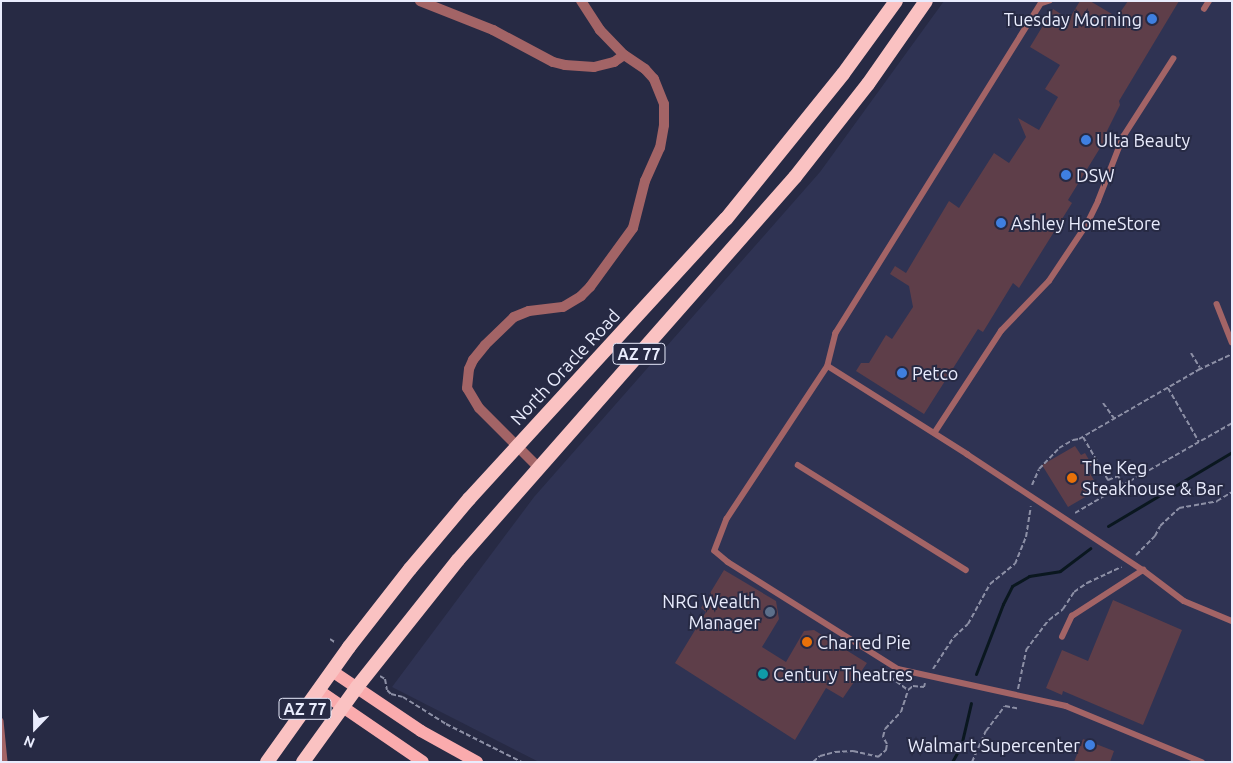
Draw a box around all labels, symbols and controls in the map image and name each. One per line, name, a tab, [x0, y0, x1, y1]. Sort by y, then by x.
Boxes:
place label: Tuesday Morning	[1004, 8, 1142, 30]
marker: Tuesday Morning	[1146, 13, 1158, 25]
place label: Ulta Beauty	[1096, 129, 1190, 151]
marker: Ulta Beauty	[1080, 134, 1092, 146]
place label: DSW	[1076, 164, 1115, 186]
marker: DSW	[1060, 169, 1072, 181]
place label: Ashley HomeStore	[1011, 212, 1161, 234]
marker: Ashley HomeStore	[995, 217, 1007, 229]
street label: North Oracle Road	[506, 305, 624, 429]
road number: AZ 77	[612, 340, 666, 368]
place label: Petco	[912, 362, 958, 384]
marker: Petco	[896, 367, 908, 379]
place label: The Keg Steakhouse & Bar	[1082, 457, 1223, 499]
marker: The Keg Steakhouse & Bar	[1066, 472, 1078, 484]
place label: NRG Wealth Manager	[662, 591, 760, 634]
marker: NRG Wealth Manager	[764, 606, 776, 618]
place label: Charred Pie	[817, 631, 911, 653]
marker: Charred Pie	[801, 636, 813, 648]
place label: Century Theatres	[773, 663, 913, 685]
marker: Century Theatres	[757, 668, 769, 680]
road number: AZ 77	[278, 696, 332, 722]
north arrow	[10, 703, 60, 753]
text: N	[22, 733, 37, 751]
place label: Walmart Supercenter	[908, 734, 1080, 756]
marker: Walmart Supercenter	[1084, 739, 1096, 751]

